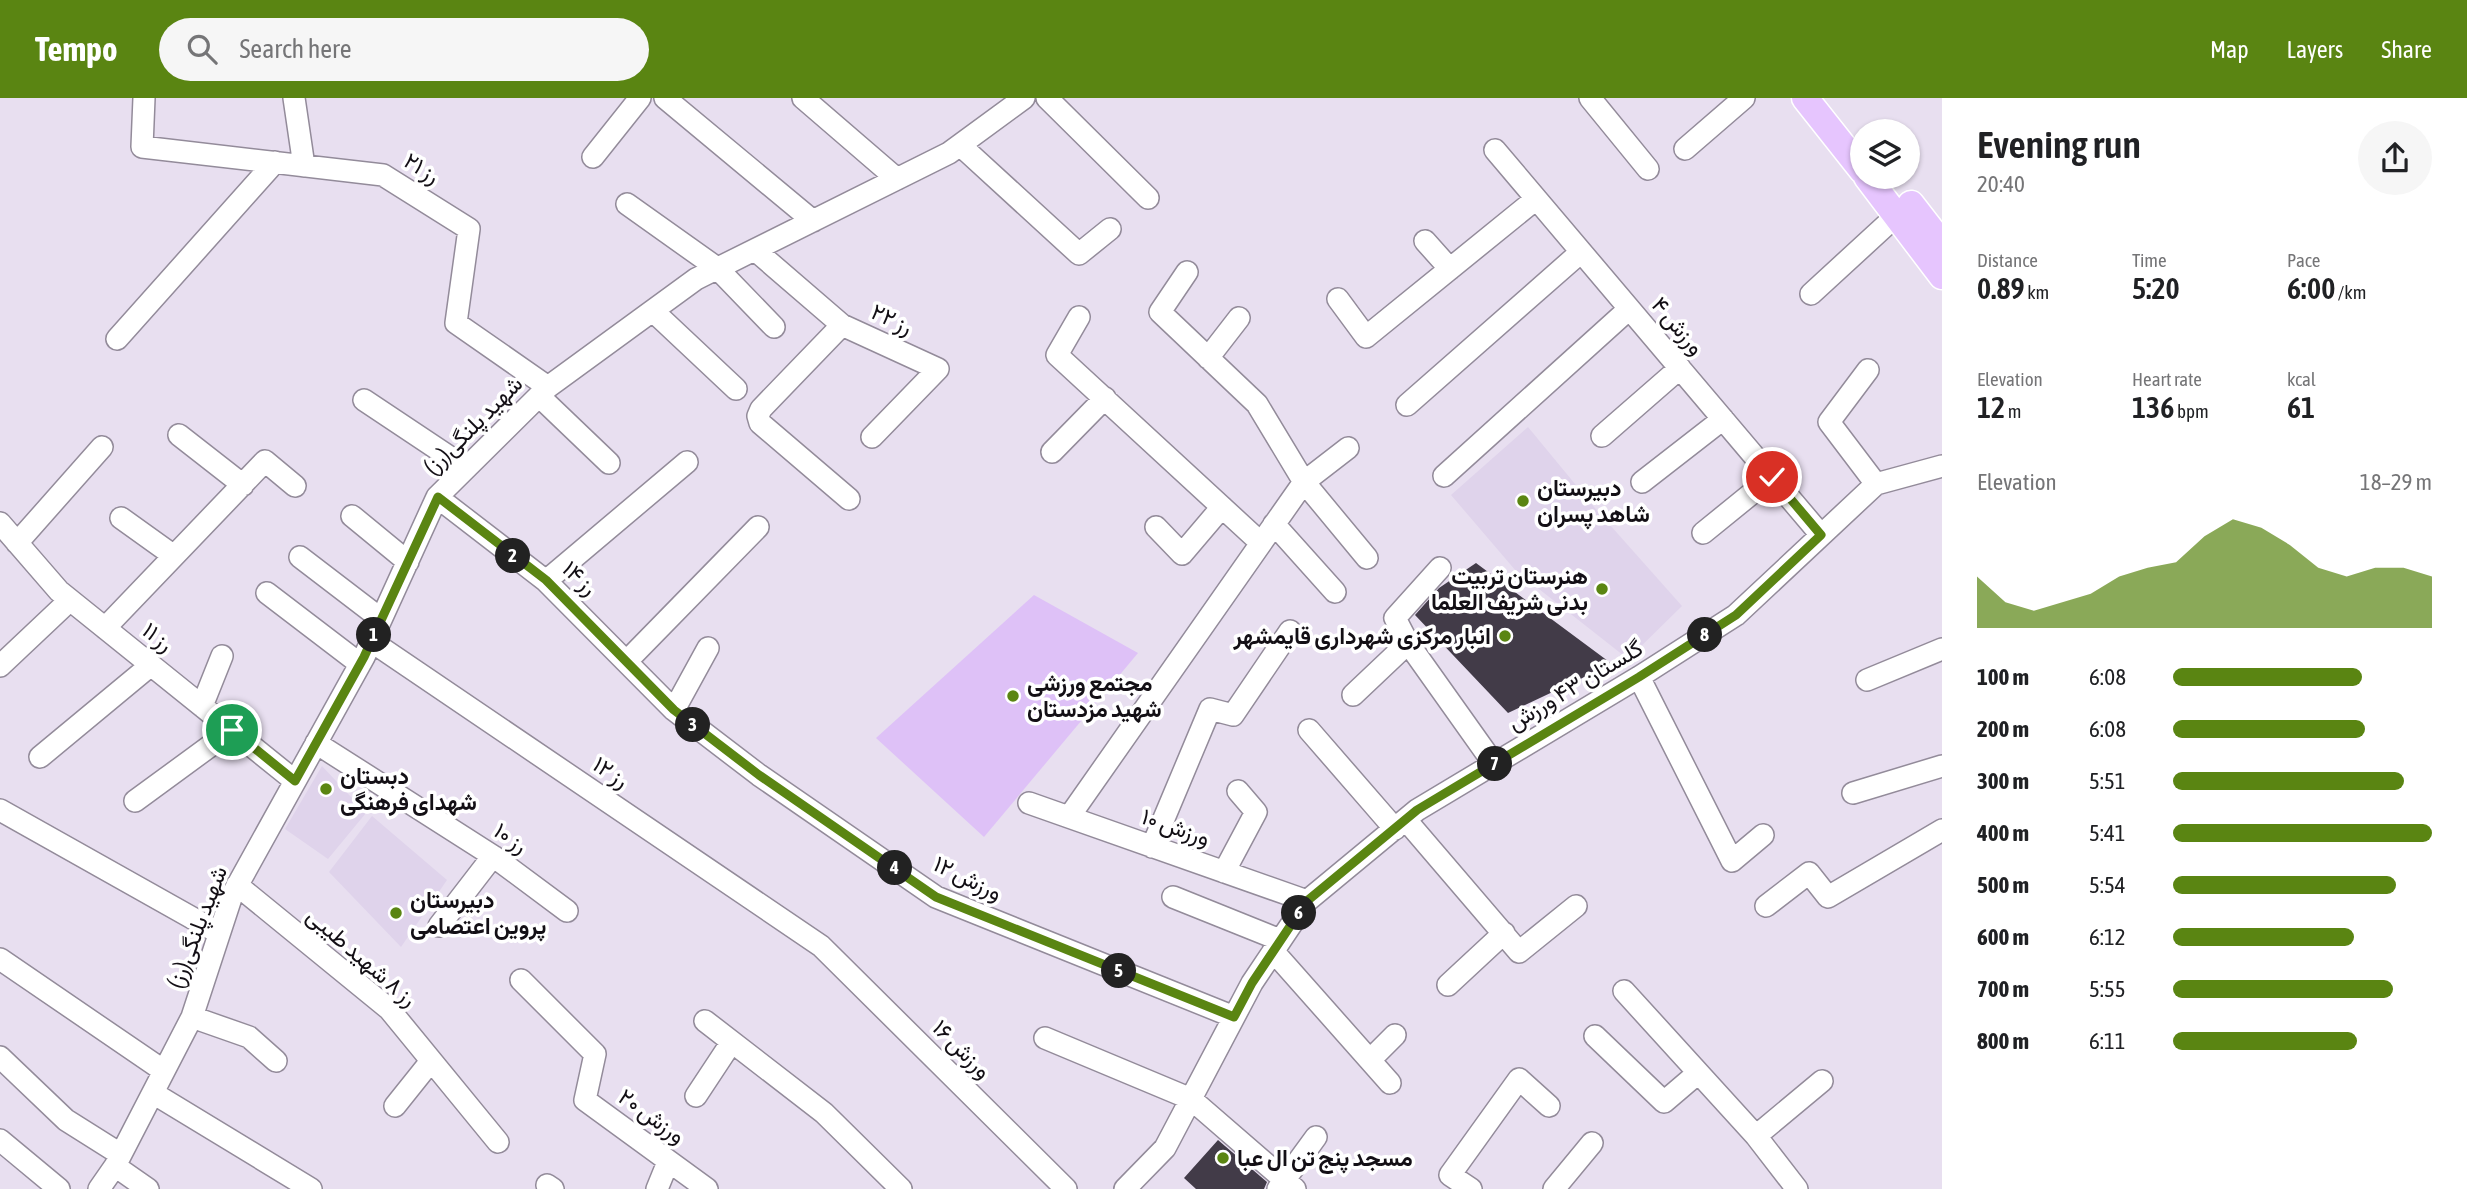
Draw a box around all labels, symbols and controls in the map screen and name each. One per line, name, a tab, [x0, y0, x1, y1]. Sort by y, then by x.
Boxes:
search box	[159, 18, 649, 81]
text: Tempo	[35, 30, 117, 68]
icon: search	[183, 30, 221, 68]
text: Search here	[239, 34, 352, 64]
text: Map	[2210, 36, 2249, 63]
text: Layers	[2287, 36, 2343, 63]
text: Share	[2381, 36, 2432, 63]
map controls	[1850, 119, 1920, 189]
button: layers	[1850, 119, 1920, 189]
button: share	[2358, 121, 2432, 195]
text: Evening run	[1977, 123, 2141, 166]
street label: رز ۲۱	[398, 147, 445, 191]
text: 20:40	[1977, 171, 2025, 197]
text: Distance	[1977, 249, 2038, 271]
text: Time	[2132, 249, 2167, 271]
text: Pace	[2287, 249, 2320, 271]
text: 0.89	[1977, 271, 2025, 305]
text: 5:20	[2132, 271, 2180, 305]
text: 6:00	[2287, 271, 2335, 305]
text: km	[2025, 281, 2049, 303]
text: /km	[2335, 281, 2366, 303]
street label: ورزش ۴	[1645, 292, 1710, 361]
street label: رز ۲۲	[866, 298, 917, 342]
text: Elevation	[1977, 368, 2043, 390]
text: Heart rate	[2132, 368, 2202, 390]
text: kcal	[2287, 368, 2316, 390]
street label: شهید پلنگی(رز)	[418, 370, 530, 482]
text: 12	[1977, 390, 2005, 424]
text: 136	[2132, 390, 2174, 424]
text: 61	[2287, 390, 2315, 424]
text: m	[2005, 400, 2022, 422]
text: bpm	[2174, 400, 2209, 422]
pin	[1742, 447, 1802, 507]
icon: check	[1753, 458, 1791, 496]
text: Elevation	[1977, 469, 2057, 495]
text: 18–29 m	[2360, 469, 2432, 495]
place label: دبیرستان شاهد پسران	[1537, 475, 1650, 530]
marker: دبیرستان شاهد پسران	[1515, 493, 1531, 509]
pin: 2	[496, 538, 530, 574]
text: 2	[508, 544, 517, 566]
street label: رز ۱۴	[556, 555, 603, 602]
place label: هنرستان تربیت بدنی شریف العلما	[1431, 563, 1588, 617]
marker: هنرستان تربیت بدنی شریف العلما	[1594, 581, 1610, 597]
street label: رز ۱۱	[136, 617, 179, 659]
pin: 1	[356, 618, 392, 652]
pin: 8	[1688, 618, 1722, 652]
text: 1	[369, 623, 378, 645]
place label: انبار مرکزی شهرداری قایمشهر	[1232, 623, 1491, 651]
text: 8	[1700, 623, 1709, 645]
marker: انبار مرکزی شهرداری قایمشهر	[1497, 628, 1513, 644]
street label: گلستان ۴۳ ورزش	[1503, 634, 1648, 737]
text: 100 m	[1977, 664, 2029, 690]
text: 6:08	[2089, 664, 2126, 690]
place label: مجتمع ورزشی شهید مزدستان	[1027, 670, 1162, 724]
marker: مجتمع ورزشی شهید مزدستان	[1005, 688, 1021, 704]
pin	[202, 700, 262, 760]
pin: 3	[676, 708, 710, 742]
icon: arrive	[213, 711, 251, 749]
text: 3	[688, 713, 697, 735]
text: 200 m	[1977, 716, 2029, 742]
text: 6:08	[2089, 716, 2126, 742]
pin: 7	[1478, 746, 1512, 782]
street label: رز ۱۲	[587, 751, 634, 795]
text: 7	[1490, 752, 1499, 774]
place label: دبستان شهدای فرهنگی	[340, 763, 477, 817]
text: 300 m	[1977, 768, 2029, 794]
text: 5:51	[2089, 768, 2126, 794]
marker: دبستان شهدای فرهنگی	[318, 781, 334, 797]
street label: ورزش ۱۰	[1138, 803, 1214, 853]
street label: رز ۱۰	[488, 817, 533, 860]
text: 400 m	[1977, 820, 2029, 846]
text: 5:41	[2089, 820, 2126, 846]
pin: 4	[878, 850, 912, 886]
street label: ورزش ۱۲	[929, 850, 1006, 907]
text: 4	[890, 856, 899, 878]
street label: شهید پلنگی(رز)	[162, 862, 235, 993]
text: 500 m	[1977, 872, 2029, 898]
text: 5:54	[2089, 872, 2126, 898]
place label: دبیرستان پروین اعتصامی	[410, 887, 546, 942]
pin: 6	[1282, 896, 1316, 930]
text: 6	[1294, 901, 1303, 923]
street label: رز ۸ شهید طیبی	[300, 902, 422, 1013]
marker: دبیرستان پروین اعتصامی	[388, 905, 404, 921]
text: 600 m	[1977, 924, 2029, 950]
text: 6:12	[2089, 924, 2126, 950]
pin: 5	[1102, 954, 1136, 988]
text: 5	[1114, 959, 1123, 981]
text: 700 m	[1977, 976, 2029, 1002]
text: 5:55	[2089, 976, 2126, 1002]
street label: ورزش ۱۶	[926, 1014, 997, 1085]
text: 800 m	[1977, 1028, 2029, 1054]
text: 6:11	[2089, 1028, 2126, 1054]
street label: ورزش ۲۰	[612, 1083, 690, 1150]
place label: مسجد پنج تن ال عبا	[1237, 1145, 1413, 1174]
marker: مسجد پنج تن ال عبا	[1215, 1150, 1231, 1166]

